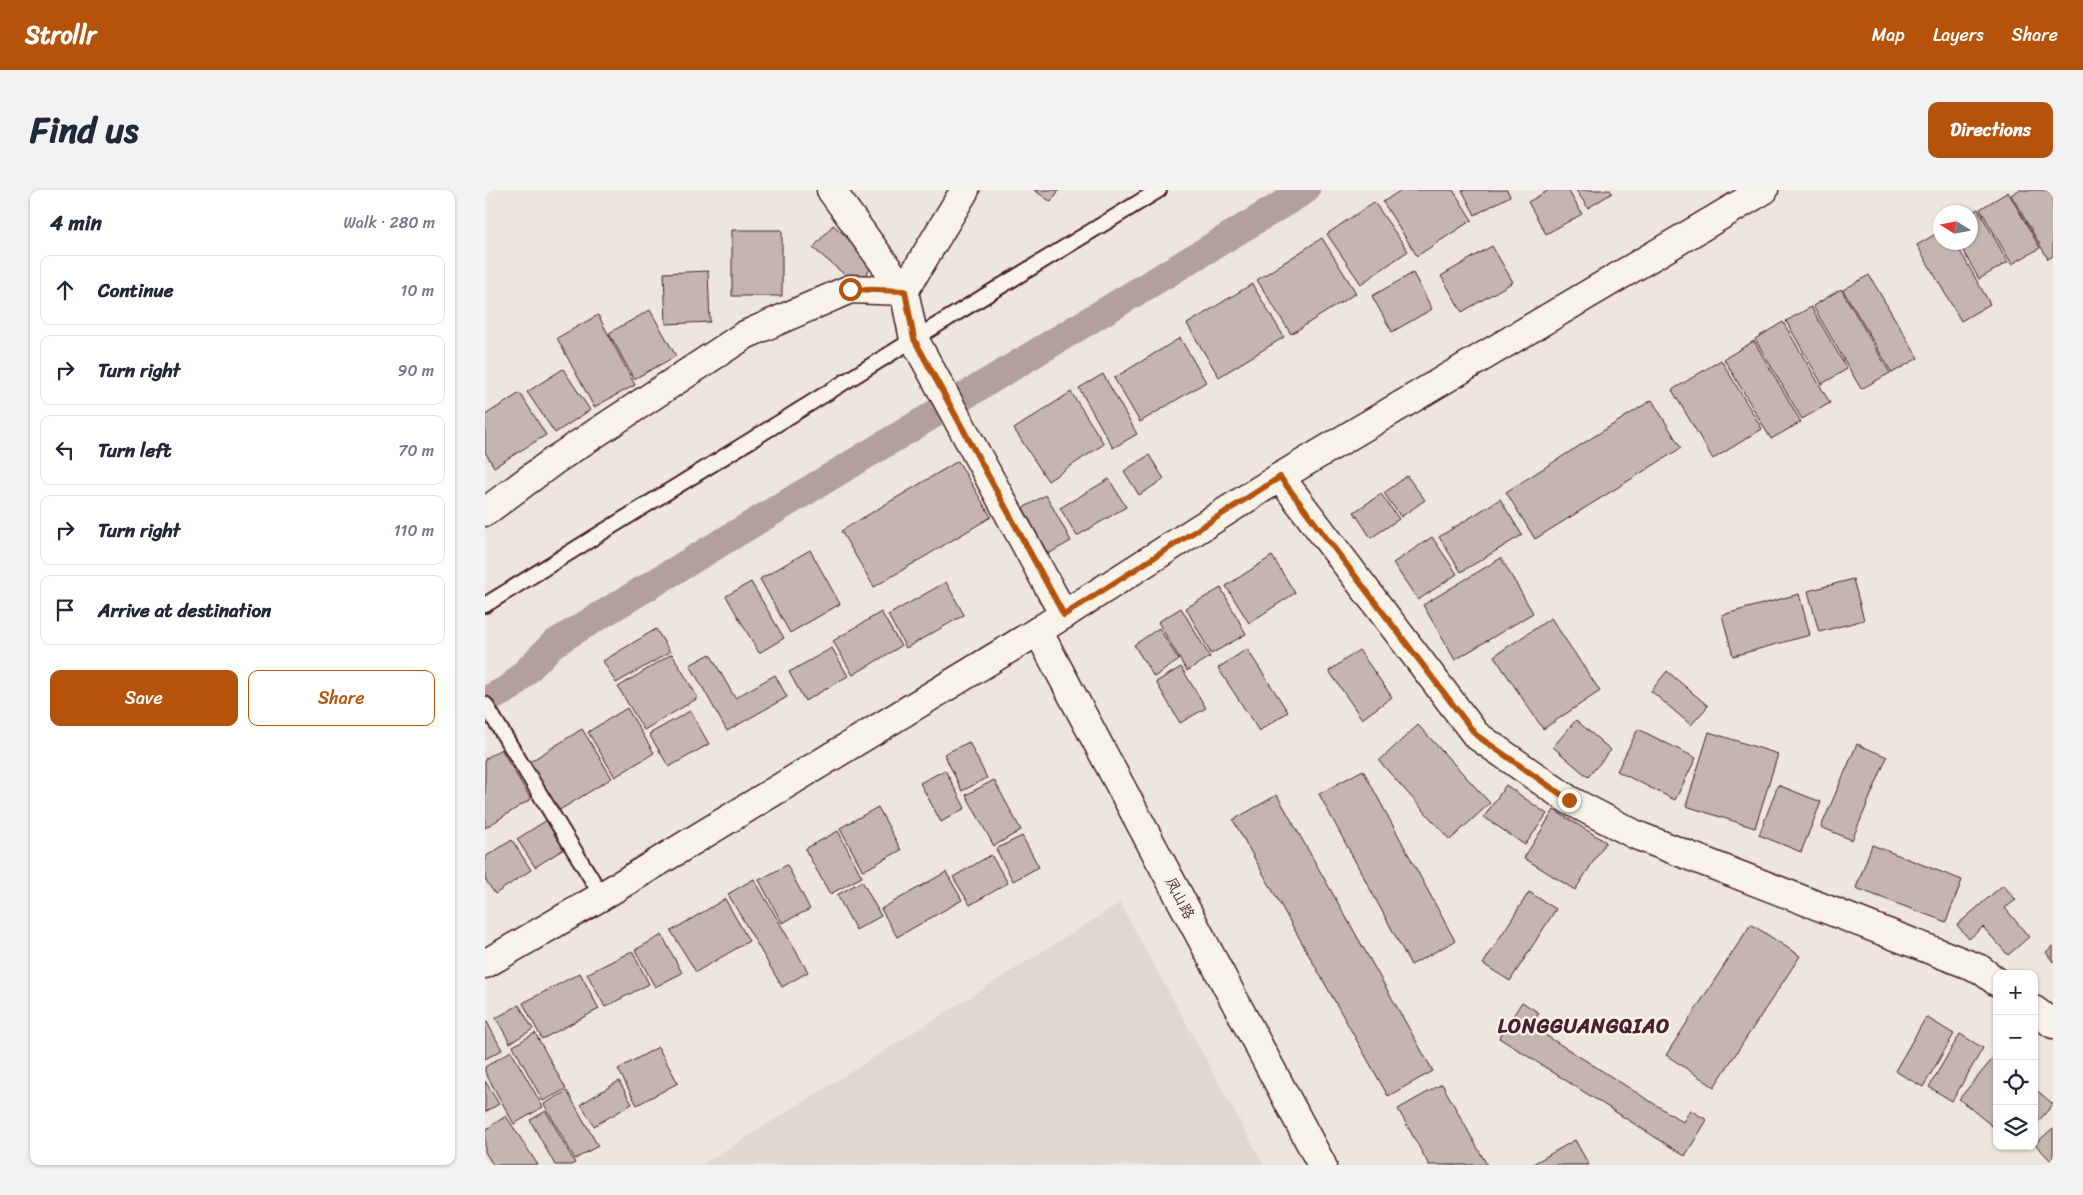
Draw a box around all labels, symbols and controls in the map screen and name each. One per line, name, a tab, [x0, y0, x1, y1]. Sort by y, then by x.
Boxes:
text: Strollr	[25, 14, 96, 56]
text: Map	[1872, 19, 1905, 51]
text: Layers	[1933, 19, 1984, 51]
text: Share	[2012, 19, 2058, 51]
text: Find us	[30, 99, 138, 161]
button: Directions	[1928, 102, 2053, 158]
text: 4 min	[50, 204, 102, 242]
north arrow	[1933, 205, 1978, 250]
text: Walk · 280 m	[344, 208, 435, 237]
text: Continue	[98, 274, 174, 307]
icon: ahead	[51, 276, 79, 304]
text: 10 m	[401, 276, 434, 305]
route start	[839, 278, 862, 301]
text: Turn right	[98, 354, 180, 387]
icon: right	[51, 356, 79, 384]
text: 90 m	[398, 356, 434, 385]
text: Turn left	[98, 434, 171, 467]
icon: left	[51, 436, 79, 464]
text: 70 m	[398, 436, 434, 465]
text: Turn right	[98, 514, 180, 547]
icon: right	[51, 516, 79, 544]
text: 110 m	[394, 516, 434, 545]
text: Arrive at destination	[98, 594, 271, 627]
icon: arrive	[51, 596, 79, 624]
button: Save	[50, 670, 238, 726]
button: Share	[248, 670, 435, 726]
route end	[1558, 789, 1581, 812]
street label: 凤山路	[1158, 872, 1202, 924]
map controls	[1993, 970, 2038, 1150]
button: +	[1993, 970, 2038, 1015]
district label: LONGGUANGQIAO	[1498, 1009, 1670, 1044]
button: −	[1993, 1015, 2038, 1060]
button: locate	[1993, 1060, 2038, 1105]
button: layers	[1993, 1105, 2038, 1150]

